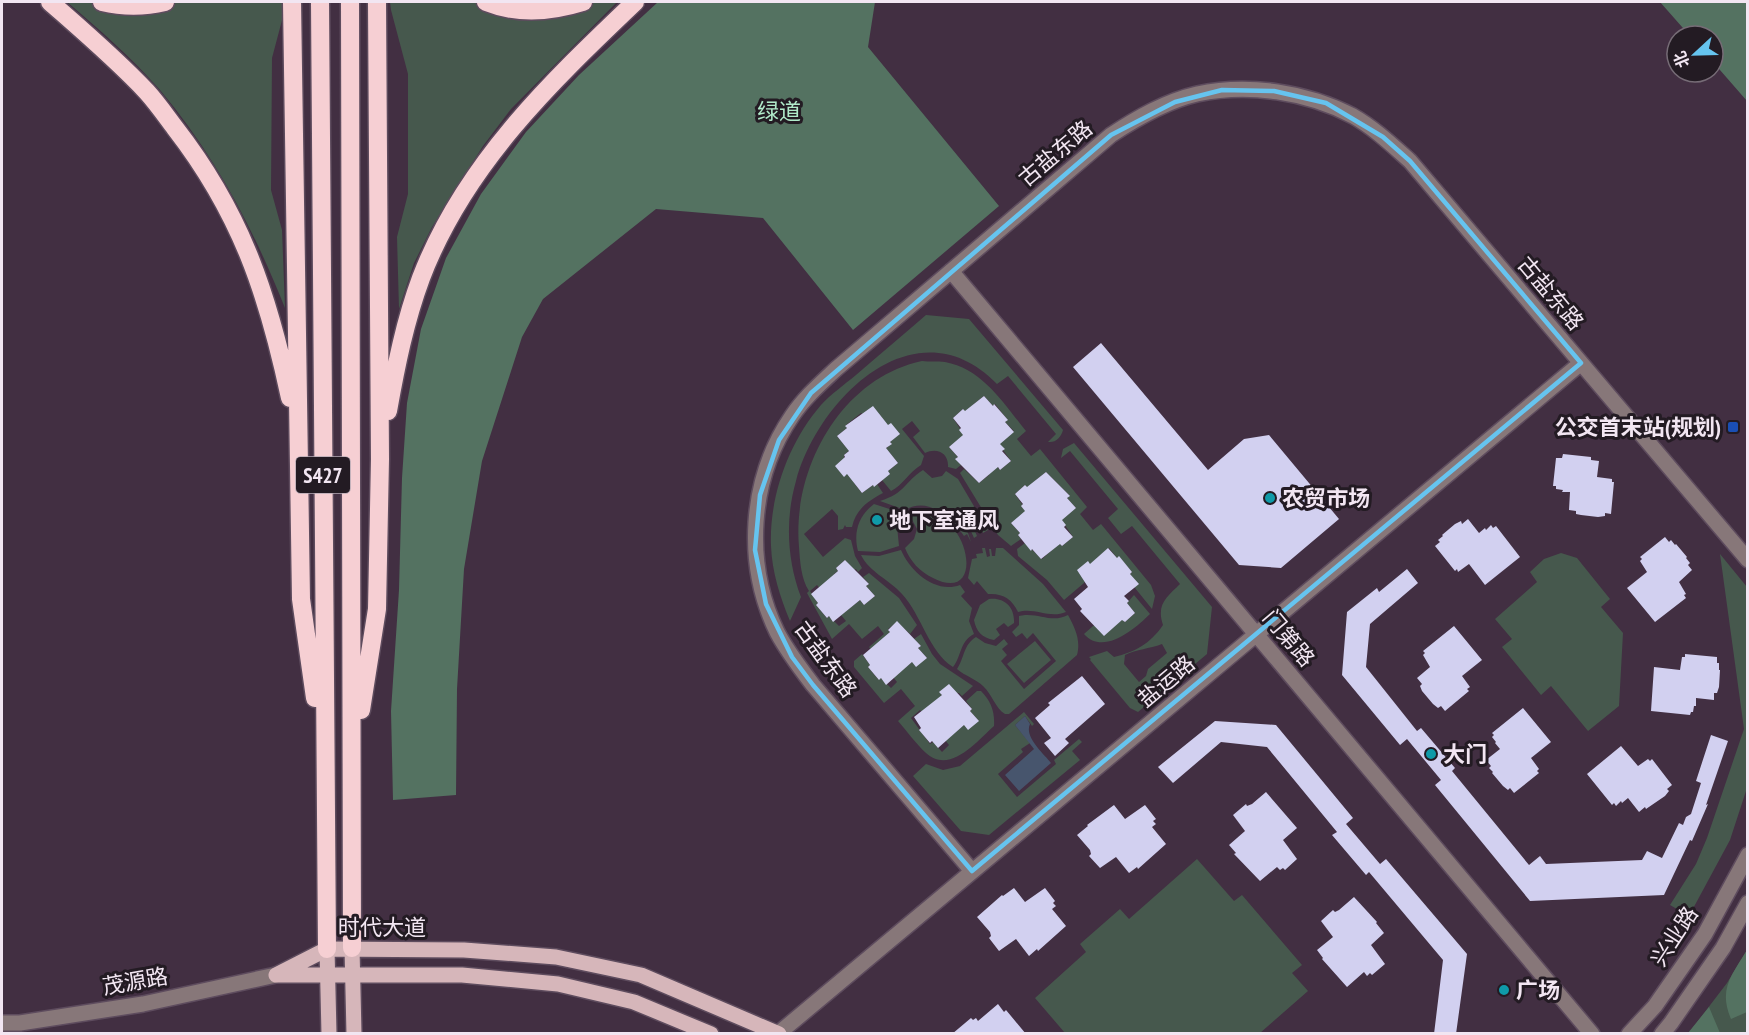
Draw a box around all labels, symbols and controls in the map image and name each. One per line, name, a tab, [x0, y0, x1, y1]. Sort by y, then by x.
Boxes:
north arrow	[1665, 24, 1725, 84]
text: 北	[1669, 48, 1693, 71]
park label: 绿道	[757, 97, 801, 125]
street label: 古盐东路	[1012, 114, 1098, 192]
street label: 古盐东路	[1512, 250, 1590, 336]
place label: 公交首末站(规划)	[1555, 413, 1721, 441]
marker: 公交首末站(规划)	[1726, 420, 1740, 434]
road number: S427	[296, 457, 350, 493]
place label: 农贸市场	[1282, 484, 1370, 512]
marker: 农贸市场	[1263, 491, 1277, 505]
place label: 地下室通风	[889, 506, 999, 534]
marker: 地下室通风	[870, 513, 884, 527]
street label: 门第路	[1257, 604, 1321, 672]
street label: 古盐东路	[789, 615, 863, 703]
street label: 盐运路	[1132, 649, 1200, 713]
place label: 大门	[1443, 740, 1487, 768]
marker: 大门	[1424, 747, 1438, 761]
street label: 兴业路	[1644, 901, 1704, 971]
street label: 时代大道	[338, 913, 426, 941]
street label: 茂源路	[100, 961, 170, 1001]
place label: 广场	[1516, 976, 1560, 1004]
marker: 广场	[1497, 983, 1511, 997]

